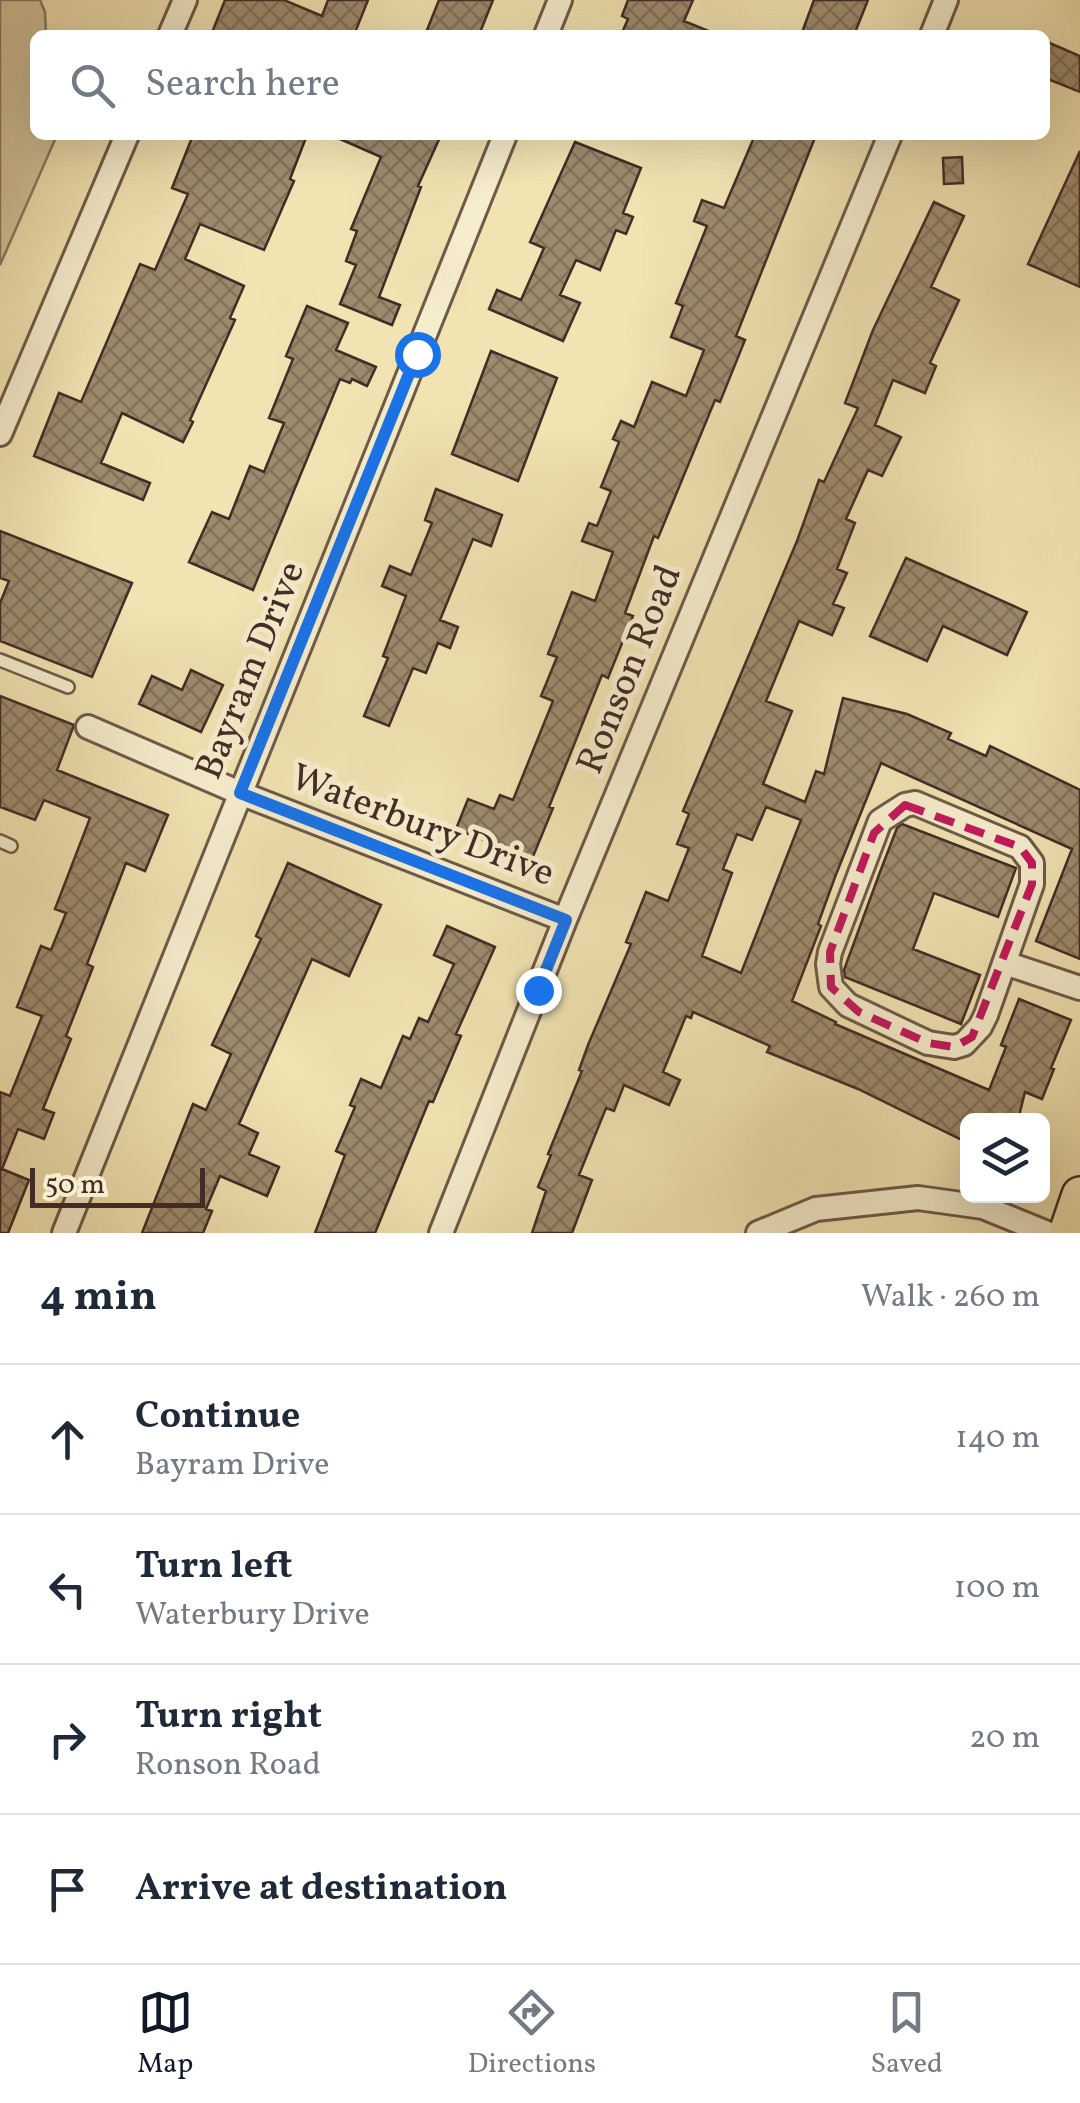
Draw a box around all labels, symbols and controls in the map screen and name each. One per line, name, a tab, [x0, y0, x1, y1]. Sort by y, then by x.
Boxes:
search box	[30, 30, 1050, 140]
icon: search	[65, 58, 120, 113]
text: Search here	[145, 59, 340, 112]
route start	[395, 332, 441, 378]
street label: Bayram Drive	[184, 554, 320, 788]
street label: Ronson Road	[565, 558, 697, 782]
street label: Waterbury Drive	[282, 752, 562, 902]
route end	[516, 968, 562, 1014]
map controls	[960, 1113, 1050, 1203]
button: layers	[960, 1113, 1050, 1203]
scale bar	[30, 1163, 205, 1208]
text: 50 m	[45, 1166, 105, 1205]
text: 4 min	[40, 1269, 157, 1328]
text: Walk · 260 m	[861, 1276, 1040, 1320]
text: Continue	[135, 1391, 300, 1444]
icon: ahead	[40, 1412, 95, 1467]
text: 140 m	[955, 1417, 1040, 1461]
text: Bayram Drive	[135, 1444, 329, 1488]
text: Turn left	[135, 1541, 292, 1594]
icon: left	[40, 1562, 95, 1617]
text: 100 m	[954, 1567, 1040, 1611]
text: Waterbury Drive	[135, 1594, 370, 1638]
text: Turn right	[135, 1691, 322, 1744]
icon: right	[40, 1712, 95, 1767]
text: 20 m	[969, 1717, 1040, 1761]
text: Ronson Road	[135, 1744, 321, 1788]
icon: arrive	[40, 1862, 95, 1917]
text: Arrive at destination	[135, 1863, 508, 1916]
tab: Map	[137, 1985, 193, 2084]
tab: Directions	[468, 1985, 596, 2084]
tab: Saved	[871, 1985, 943, 2084]

